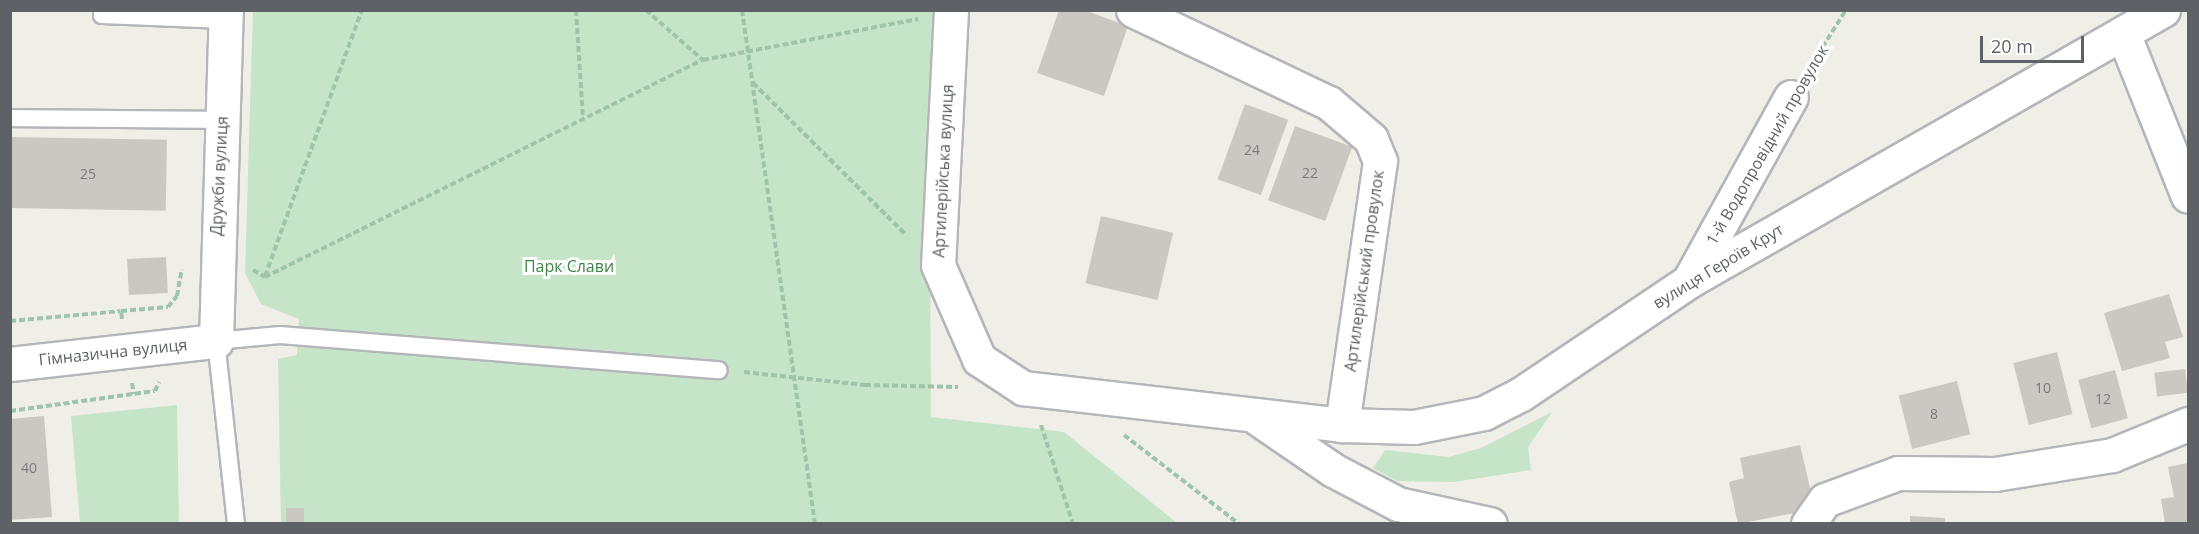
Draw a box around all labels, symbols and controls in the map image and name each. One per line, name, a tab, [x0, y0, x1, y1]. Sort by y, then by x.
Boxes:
scale bar	[1983, 24, 2086, 62]
text: 20 m	[1991, 34, 2033, 58]
street label: 1-й Водопровідний провулок	[1702, 42, 1832, 248]
street label: Артилерійська вулиця	[929, 84, 957, 258]
street label: Дружби вулиця	[206, 116, 232, 236]
house number: 24	[1244, 142, 1260, 158]
house number: 22	[1302, 165, 1318, 181]
house number: 25	[80, 166, 96, 182]
street label: Артилерійський провулок	[1340, 169, 1388, 373]
street label: вулиця Героїв Крут	[1649, 219, 1787, 313]
park label: Парк Слави	[524, 256, 614, 276]
street label: Гімназична вулиця	[38, 335, 188, 369]
house number: 10	[2035, 380, 2051, 396]
house number: 12	[2095, 391, 2111, 407]
house number: 8	[1930, 406, 1938, 422]
house number: 40	[21, 460, 37, 476]

